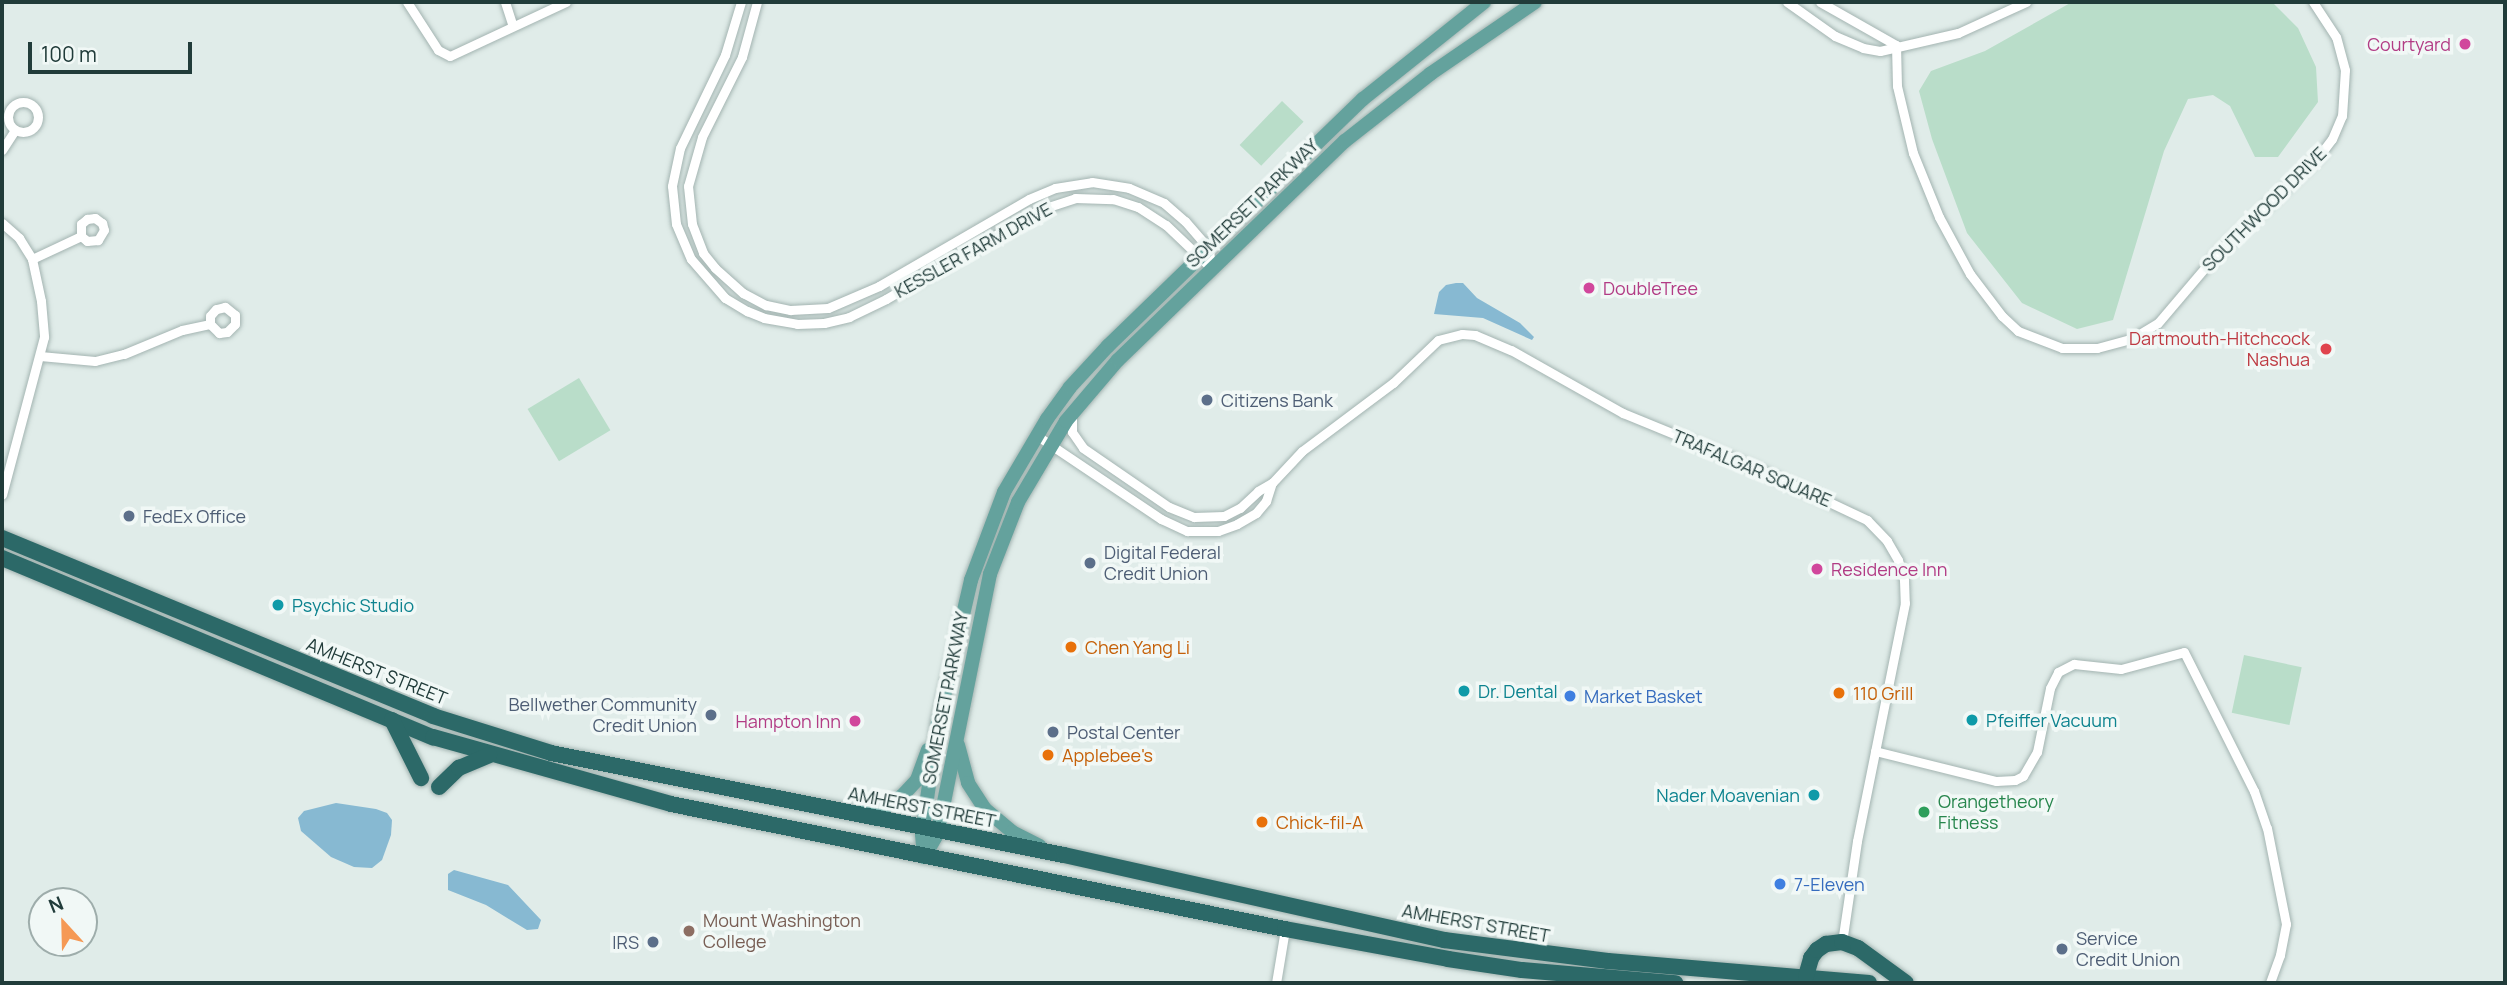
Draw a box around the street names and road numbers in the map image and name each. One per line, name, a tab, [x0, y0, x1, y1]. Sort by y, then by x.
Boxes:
street label: SOMERSET PARKWAY	[1181, 134, 1323, 272]
street label: SOUTHWOOD DRIVE	[2197, 142, 2331, 276]
street label: KESSLER FARM DRIVE	[891, 198, 1055, 302]
street label: TRAFALGAR SQUARE	[1669, 425, 1835, 511]
street label: SOMERSET PARKWAY	[918, 610, 972, 786]
street label: AMHERST STREET	[303, 633, 451, 709]
street label: AMHERST STREET	[846, 782, 998, 832]
street label: AMHERST STREET	[1400, 899, 1552, 947]

